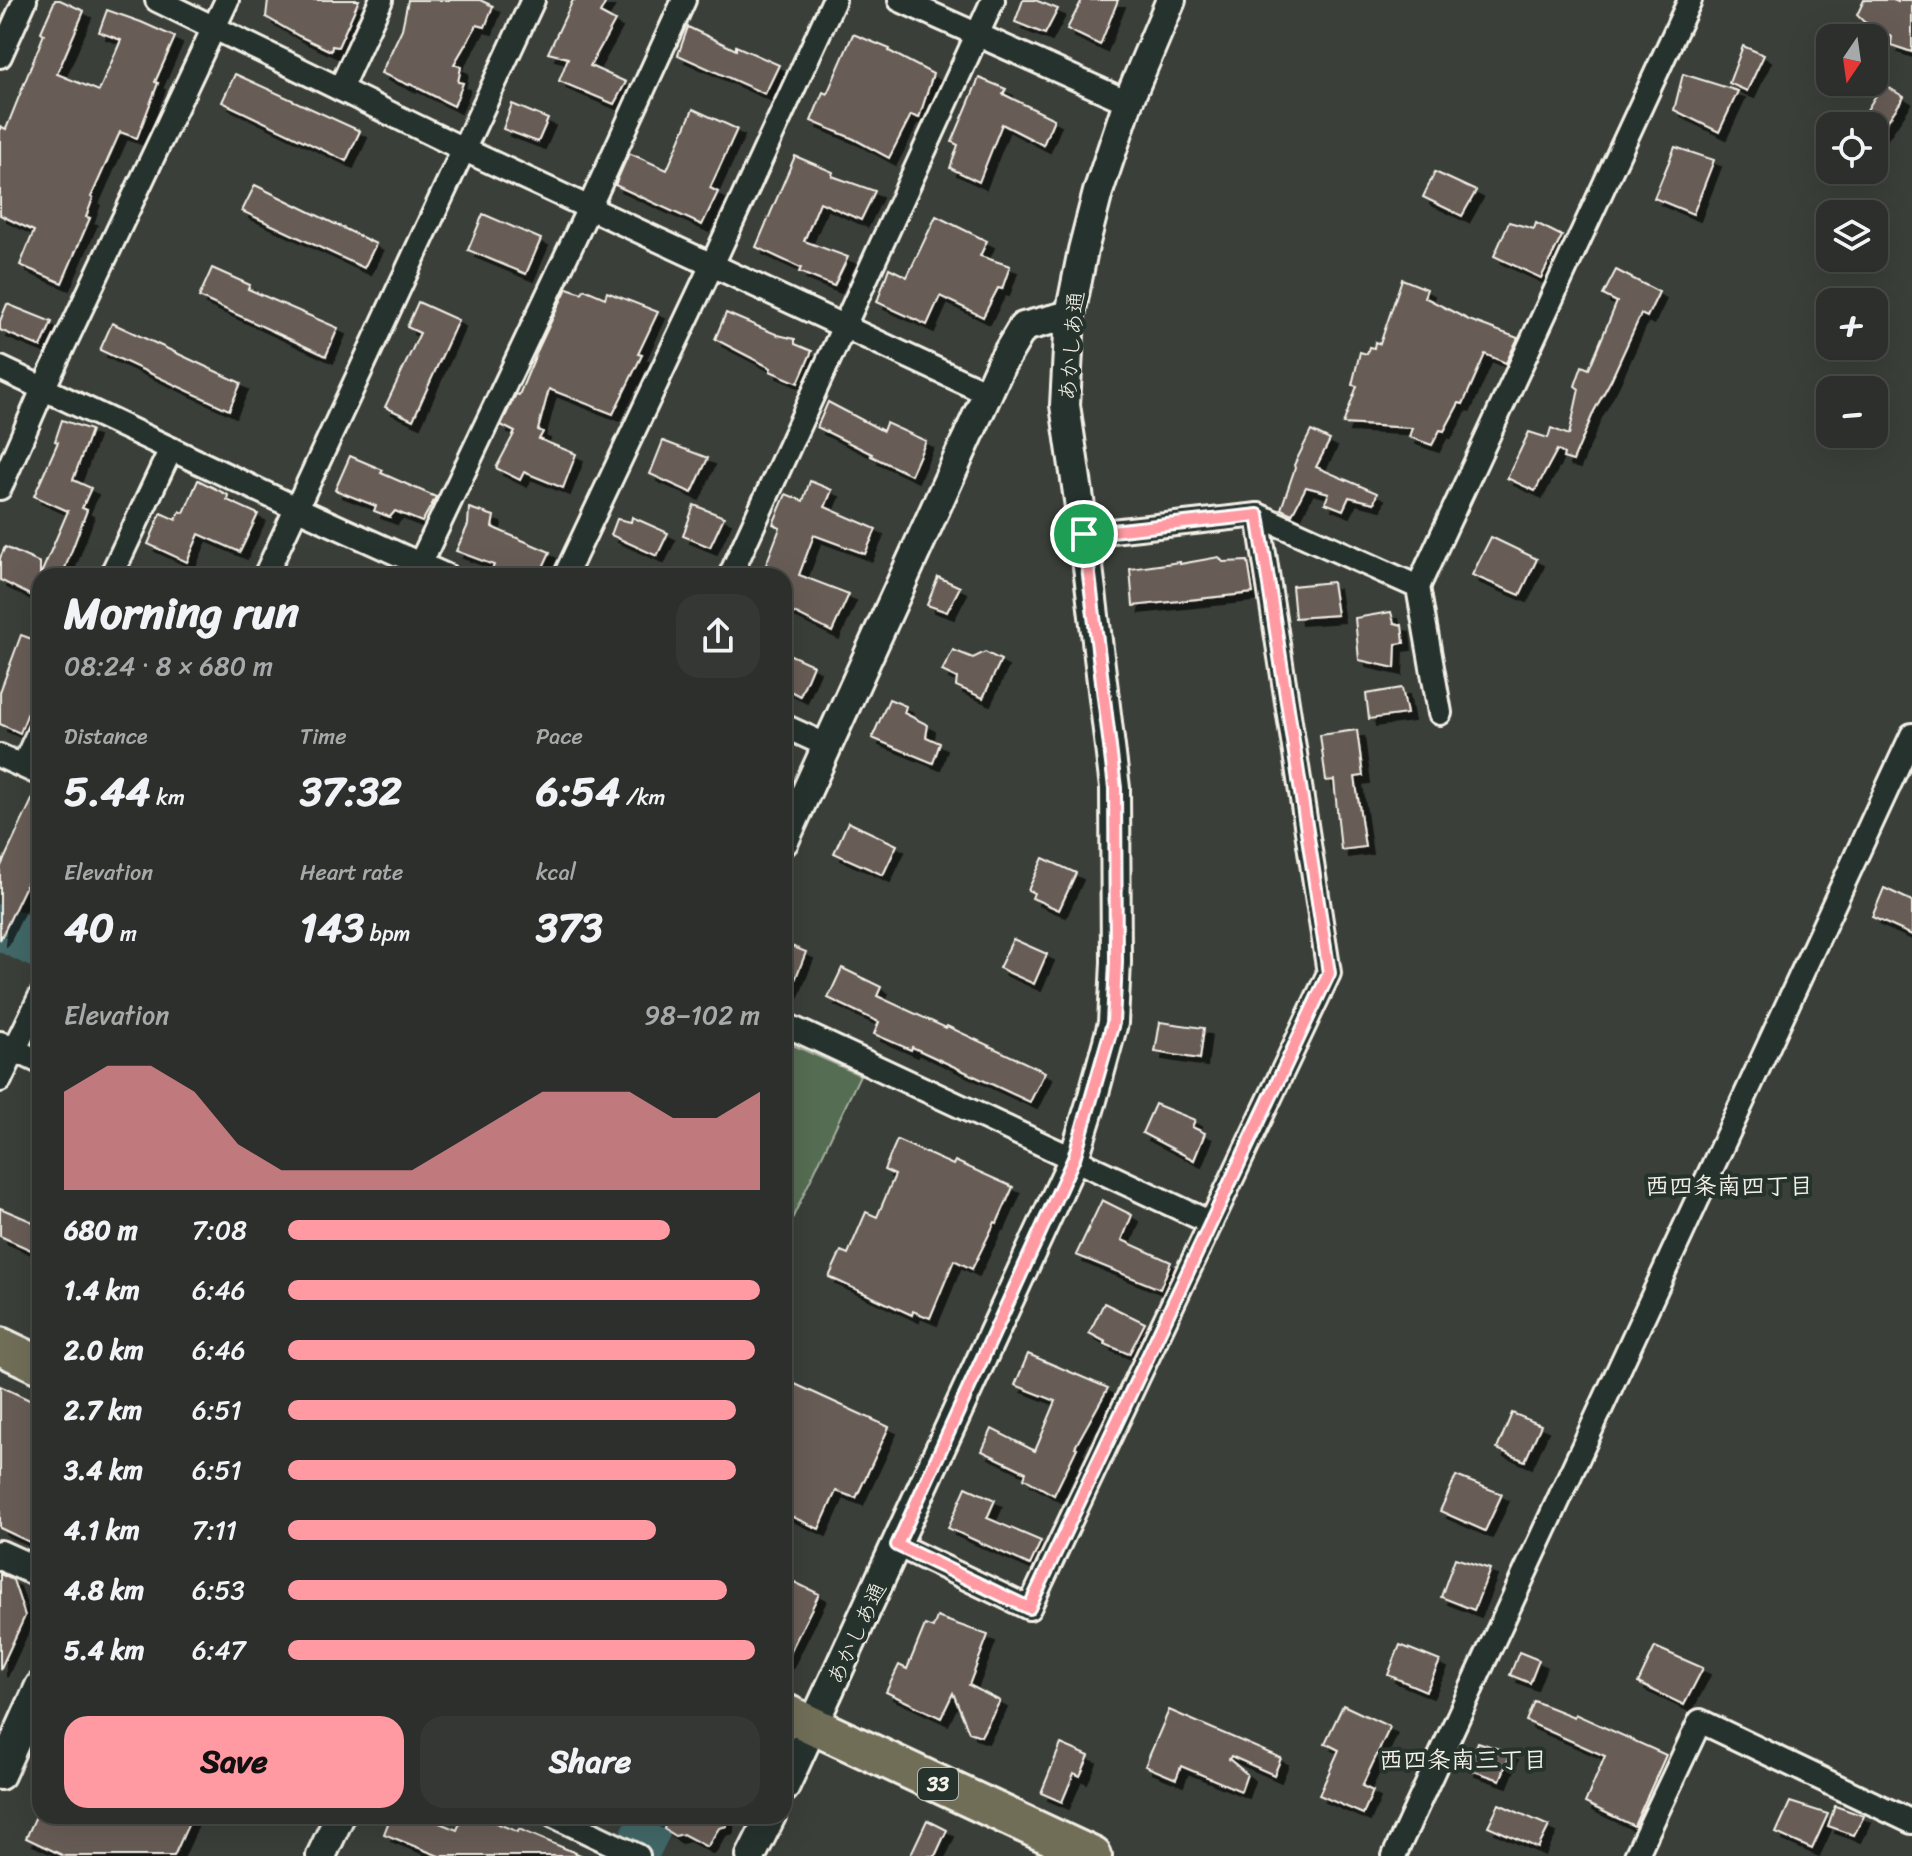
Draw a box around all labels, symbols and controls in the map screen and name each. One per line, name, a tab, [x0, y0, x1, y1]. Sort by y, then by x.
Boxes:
north arrow	[1816, 24, 1888, 96]
map controls	[1816, 24, 1888, 448]
button: locate	[1816, 112, 1888, 184]
button: layers	[1816, 200, 1888, 272]
button: +	[1816, 288, 1888, 360]
street label: あかしあ通	[1047, 290, 1096, 403]
button: −	[1816, 376, 1888, 448]
pin	[1050, 500, 1118, 568]
icon: arrive	[1062, 512, 1106, 556]
text: Morning run	[64, 574, 299, 652]
button: share	[676, 594, 760, 678]
text: 08:24 · 8 × 680 m	[64, 643, 273, 689]
text: Distance	[64, 717, 148, 756]
text: Time	[300, 717, 347, 756]
text: Pace	[536, 717, 583, 756]
text: 5.44	[64, 756, 151, 827]
text: 37:32	[300, 756, 402, 827]
text: 6:54	[536, 756, 620, 827]
text: km	[151, 778, 185, 817]
text: /km	[620, 778, 665, 817]
text: Elevation	[64, 853, 153, 892]
text: Heart rate	[300, 853, 403, 892]
text: kcal	[536, 853, 576, 892]
text: 40	[64, 892, 114, 963]
text: 143	[300, 892, 364, 963]
text: 373	[536, 892, 603, 963]
text: m	[114, 914, 137, 953]
text: bpm	[364, 914, 410, 953]
text: Elevation	[64, 992, 169, 1038]
text: 98–102 m	[644, 992, 760, 1038]
district label: 西四条南四丁目	[1645, 1165, 1813, 1207]
text: 680 m	[64, 1207, 138, 1253]
text: 7:08	[192, 1207, 247, 1253]
text: 1.4 km	[64, 1267, 140, 1313]
text: 6:46	[192, 1267, 246, 1313]
text: 2.0 km	[64, 1327, 144, 1373]
text: 6:46	[192, 1327, 246, 1373]
text: 2.7 km	[64, 1387, 142, 1433]
text: 6:51	[192, 1387, 242, 1433]
text: 3.4 km	[64, 1447, 143, 1493]
text: 6:51	[192, 1447, 242, 1493]
text: 4.1 km	[64, 1507, 140, 1553]
text: 7:11	[192, 1507, 237, 1553]
text: 4.8 km	[64, 1567, 144, 1613]
text: 6:53	[192, 1567, 245, 1613]
street label: あかしあ通	[816, 1575, 897, 1691]
text: 5.4 km	[64, 1627, 145, 1673]
text: 6:47	[192, 1627, 246, 1673]
button: Save	[64, 1716, 404, 1808]
button: Share	[420, 1716, 760, 1808]
district label: 西四条南三丁目	[1379, 1739, 1547, 1781]
road number: 33	[918, 1768, 958, 1800]

